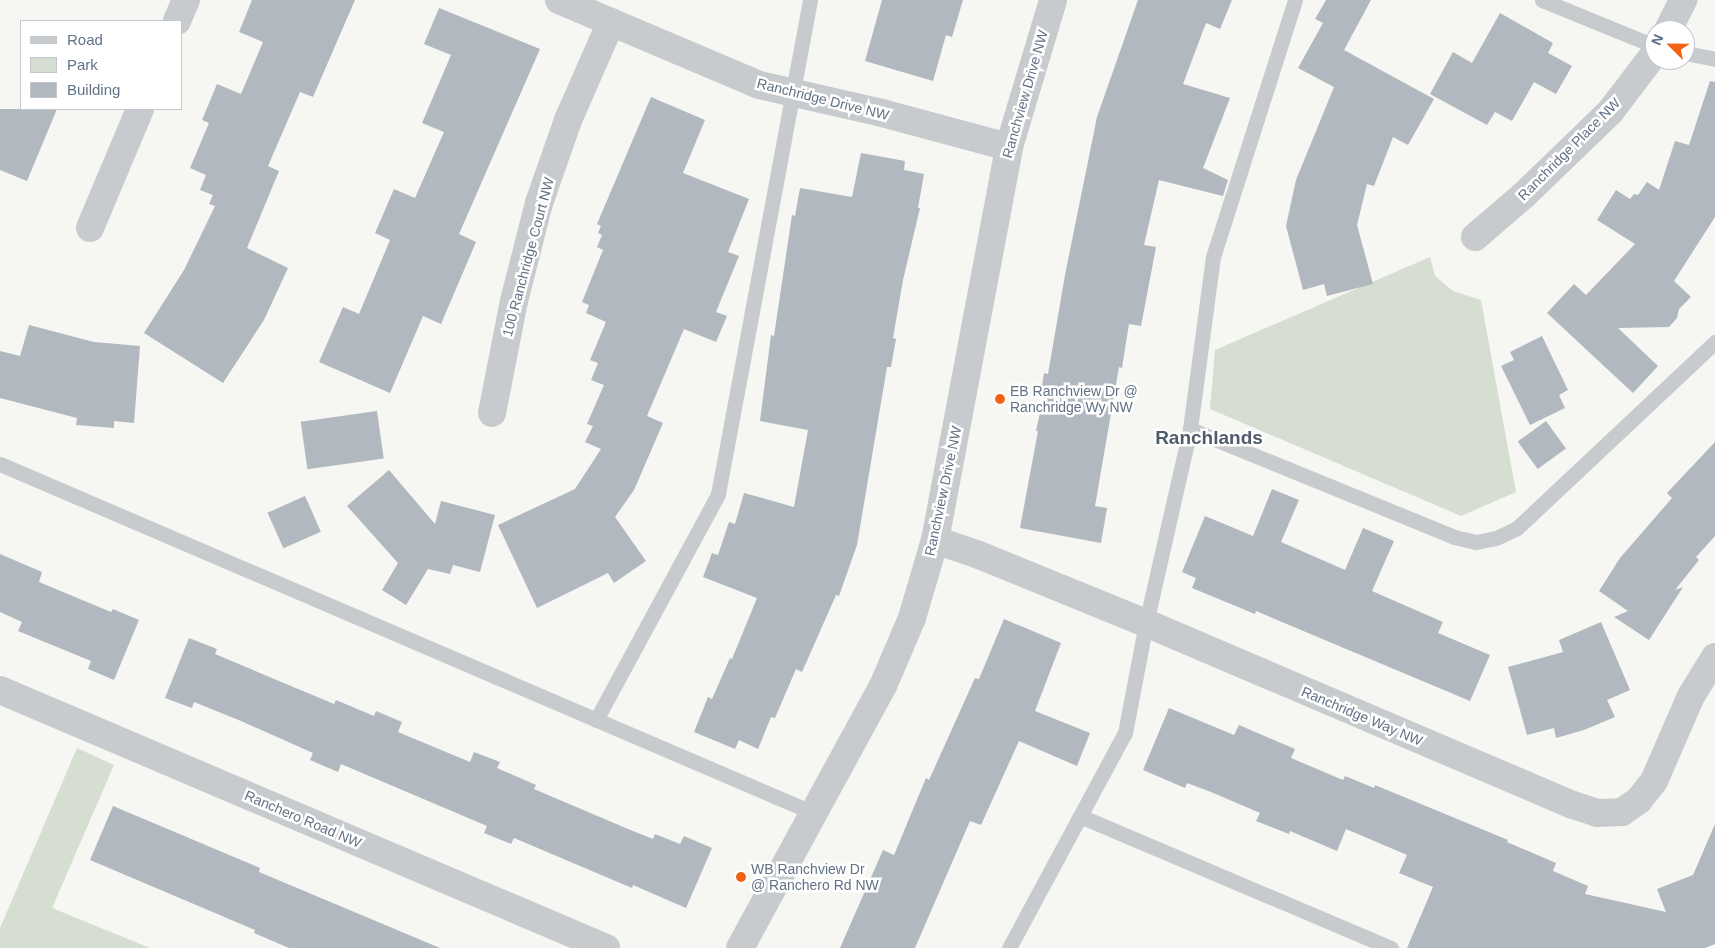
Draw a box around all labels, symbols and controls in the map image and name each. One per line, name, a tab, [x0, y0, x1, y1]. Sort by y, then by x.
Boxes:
legend	[20, 20, 182, 110]
north arrow	[1645, 20, 1695, 70]
street label: Ranchview Drive NW	[999, 28, 1051, 160]
text: Road	[67, 31, 103, 48]
text: N	[1648, 32, 1666, 47]
text: Park	[67, 56, 98, 73]
street label: Ranchridge Drive NW	[755, 74, 891, 124]
text: Building	[67, 81, 120, 98]
street label: Ranchridge Place NW	[1514, 94, 1624, 204]
street label: 100 Ranchridge Court NW	[499, 176, 557, 338]
place label: EB Ranchview Dr @ Ranchridge Wy NW	[1010, 383, 1138, 416]
marker: EB Ranchview Dr @ Ranchridge Wy NW	[994, 393, 1006, 405]
street label: Ranchview Drive NW	[921, 425, 965, 557]
district label: Ranchlands	[1155, 427, 1263, 449]
street label: Ranchridge Way NW	[1299, 683, 1425, 749]
street label: Ranchero Road NW	[242, 787, 364, 851]
place label: WB Ranchview Dr @ Ranchero Rd NW	[751, 861, 879, 894]
marker: WB Ranchview Dr @ Ranchero Rd NW	[735, 871, 747, 883]

